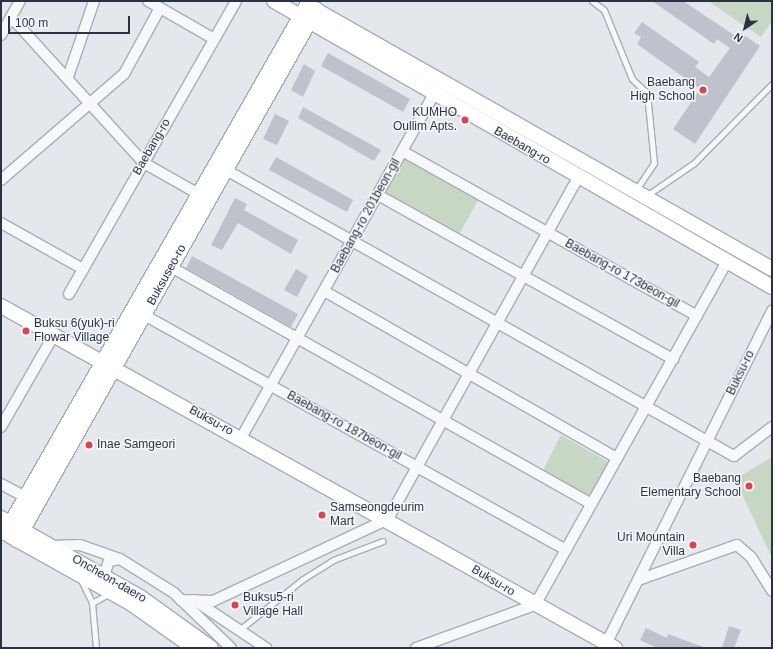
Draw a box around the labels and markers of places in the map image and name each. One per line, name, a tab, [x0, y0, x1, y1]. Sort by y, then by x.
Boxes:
place label: Baebang High School	[630, 76, 695, 104]
marker: Baebang High School	[698, 85, 708, 95]
place label: KUMHO Oullim Apts.	[392, 106, 457, 134]
marker: KUMHO Oullim Apts.	[460, 115, 470, 125]
place label: Buksu 6(yuk)-ri Flowar Village	[34, 317, 115, 345]
marker: Buksu 6(yuk)-ri Flowar Village	[21, 326, 31, 336]
place label: Inae Samgeori	[97, 438, 175, 452]
marker: Inae Samgeori	[84, 440, 94, 450]
place label: Baebang Elementary School	[640, 472, 741, 500]
marker: Baebang Elementary School	[744, 481, 754, 491]
place label: Samseongdeurim Mart	[330, 501, 424, 529]
marker: Samseongdeurim Mart	[317, 510, 327, 520]
place label: Uri Mountain Villa	[617, 531, 685, 559]
marker: Uri Mountain Villa	[688, 540, 698, 550]
place label: Buksu5-ri Village Hall	[243, 591, 303, 619]
marker: Buksu5-ri Village Hall	[230, 600, 240, 610]

